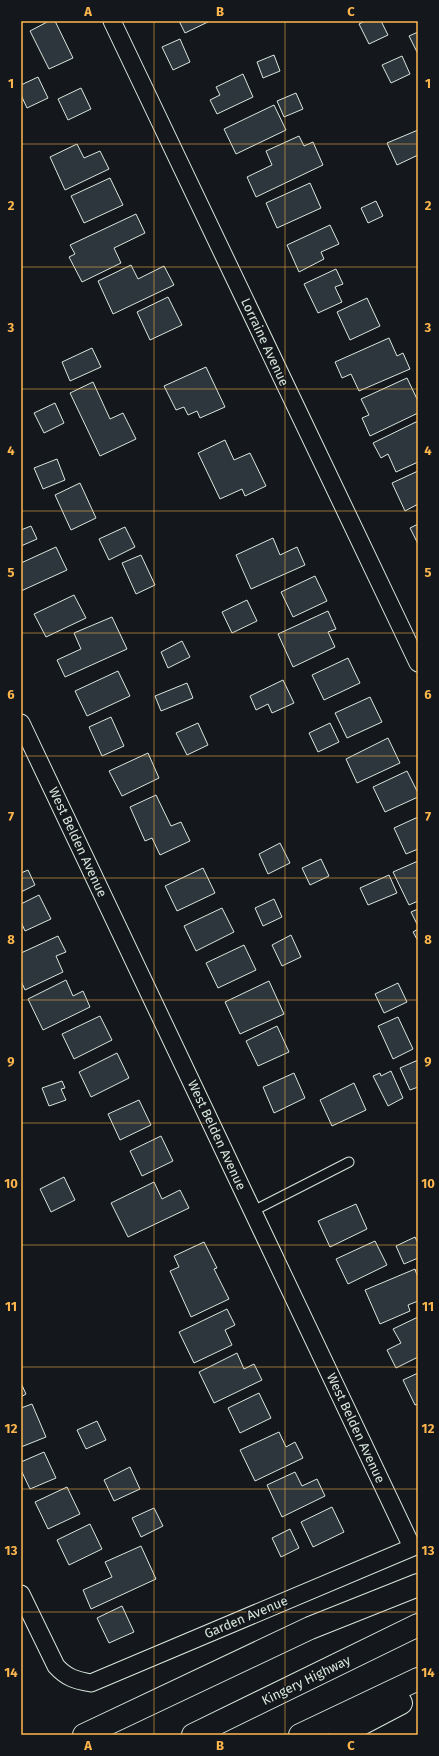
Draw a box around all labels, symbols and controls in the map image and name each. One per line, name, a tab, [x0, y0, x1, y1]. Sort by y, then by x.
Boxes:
text: A	[83, 4, 92, 19]
text: B	[216, 4, 224, 19]
text: C	[347, 4, 355, 19]
text: 1	[8, 76, 14, 91]
text: 1	[425, 76, 431, 91]
text: 2	[8, 198, 15, 213]
text: 2	[425, 198, 432, 213]
street label: Lorraine Avenue	[238, 296, 292, 388]
text: 3	[7, 320, 15, 335]
text: 3	[424, 320, 432, 335]
text: 4	[7, 443, 15, 458]
text: 4	[424, 443, 432, 458]
text: 5	[8, 565, 15, 580]
text: 5	[425, 565, 432, 580]
text: 6	[7, 687, 15, 702]
text: 6	[424, 687, 432, 702]
street label: West Belden Avenue	[46, 785, 110, 899]
text: 7	[8, 809, 14, 824]
text: 7	[425, 809, 431, 824]
text: 8	[7, 932, 15, 947]
text: 8	[424, 932, 432, 947]
text: 9	[7, 1054, 15, 1069]
text: 9	[424, 1054, 432, 1069]
street label: West Belden Avenue	[185, 1078, 249, 1192]
text: 10	[4, 1176, 18, 1191]
text: 10	[421, 1176, 435, 1191]
text: 11	[5, 1299, 17, 1314]
text: 11	[422, 1299, 434, 1314]
street label: West Belden Avenue	[324, 1371, 388, 1485]
text: 12	[5, 1421, 18, 1436]
text: 12	[422, 1421, 435, 1436]
text: 13	[5, 1543, 18, 1558]
text: 13	[422, 1543, 435, 1558]
street label: Garden Avenue	[202, 1593, 290, 1641]
street label: Kingery Highway	[259, 1652, 353, 1708]
text: 14	[4, 1665, 18, 1680]
text: 14	[421, 1665, 435, 1680]
text: A	[83, 1738, 92, 1753]
text: B	[216, 1738, 224, 1753]
text: C	[347, 1738, 355, 1753]

